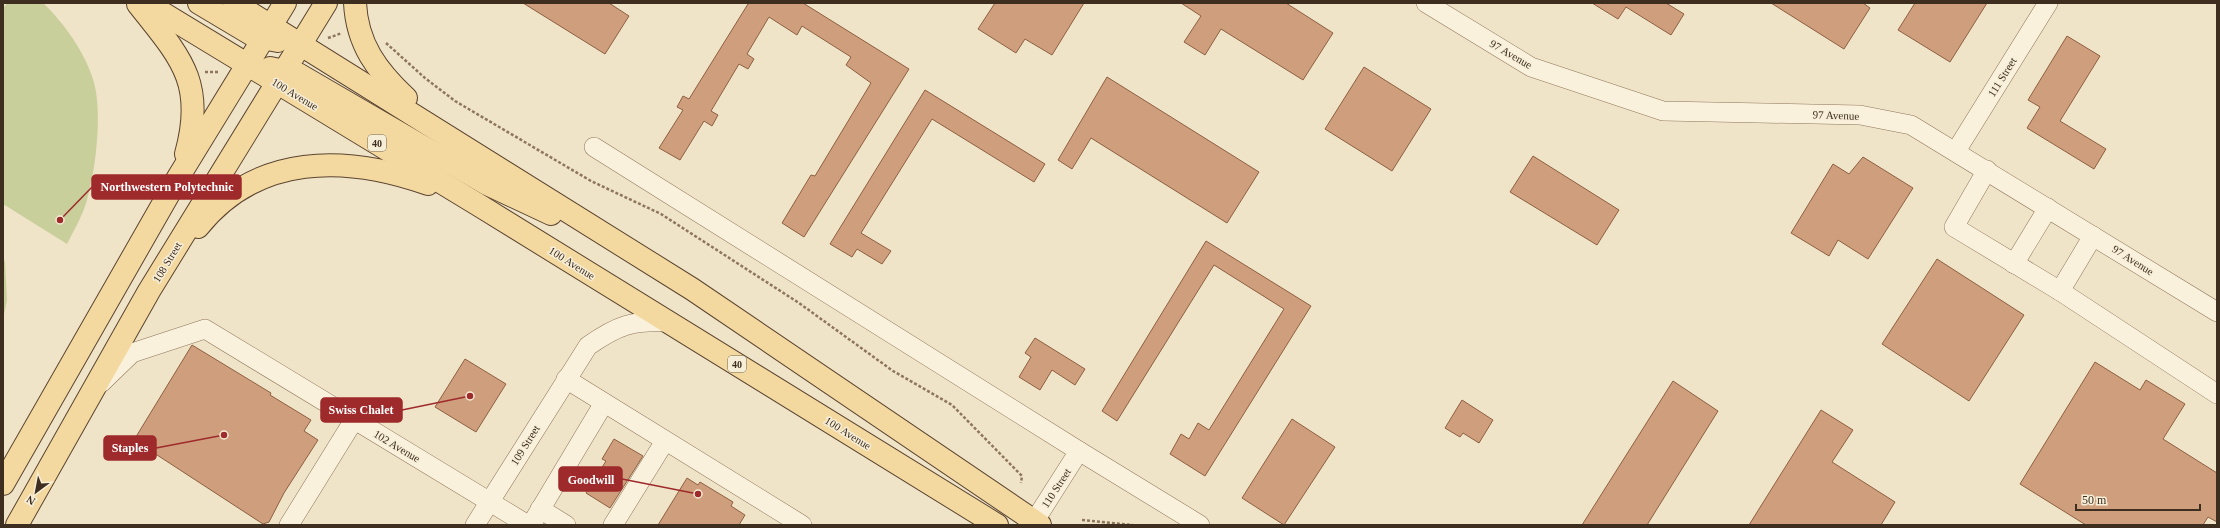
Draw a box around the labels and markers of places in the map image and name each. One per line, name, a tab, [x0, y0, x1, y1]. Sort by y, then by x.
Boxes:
callout: Northwestern Polytechnic	[92, 175, 241, 199]
callout: Swiss Chalet	[321, 398, 402, 422]
callout: Staples	[104, 436, 156, 460]
callout: Goodwill	[559, 467, 622, 491]

